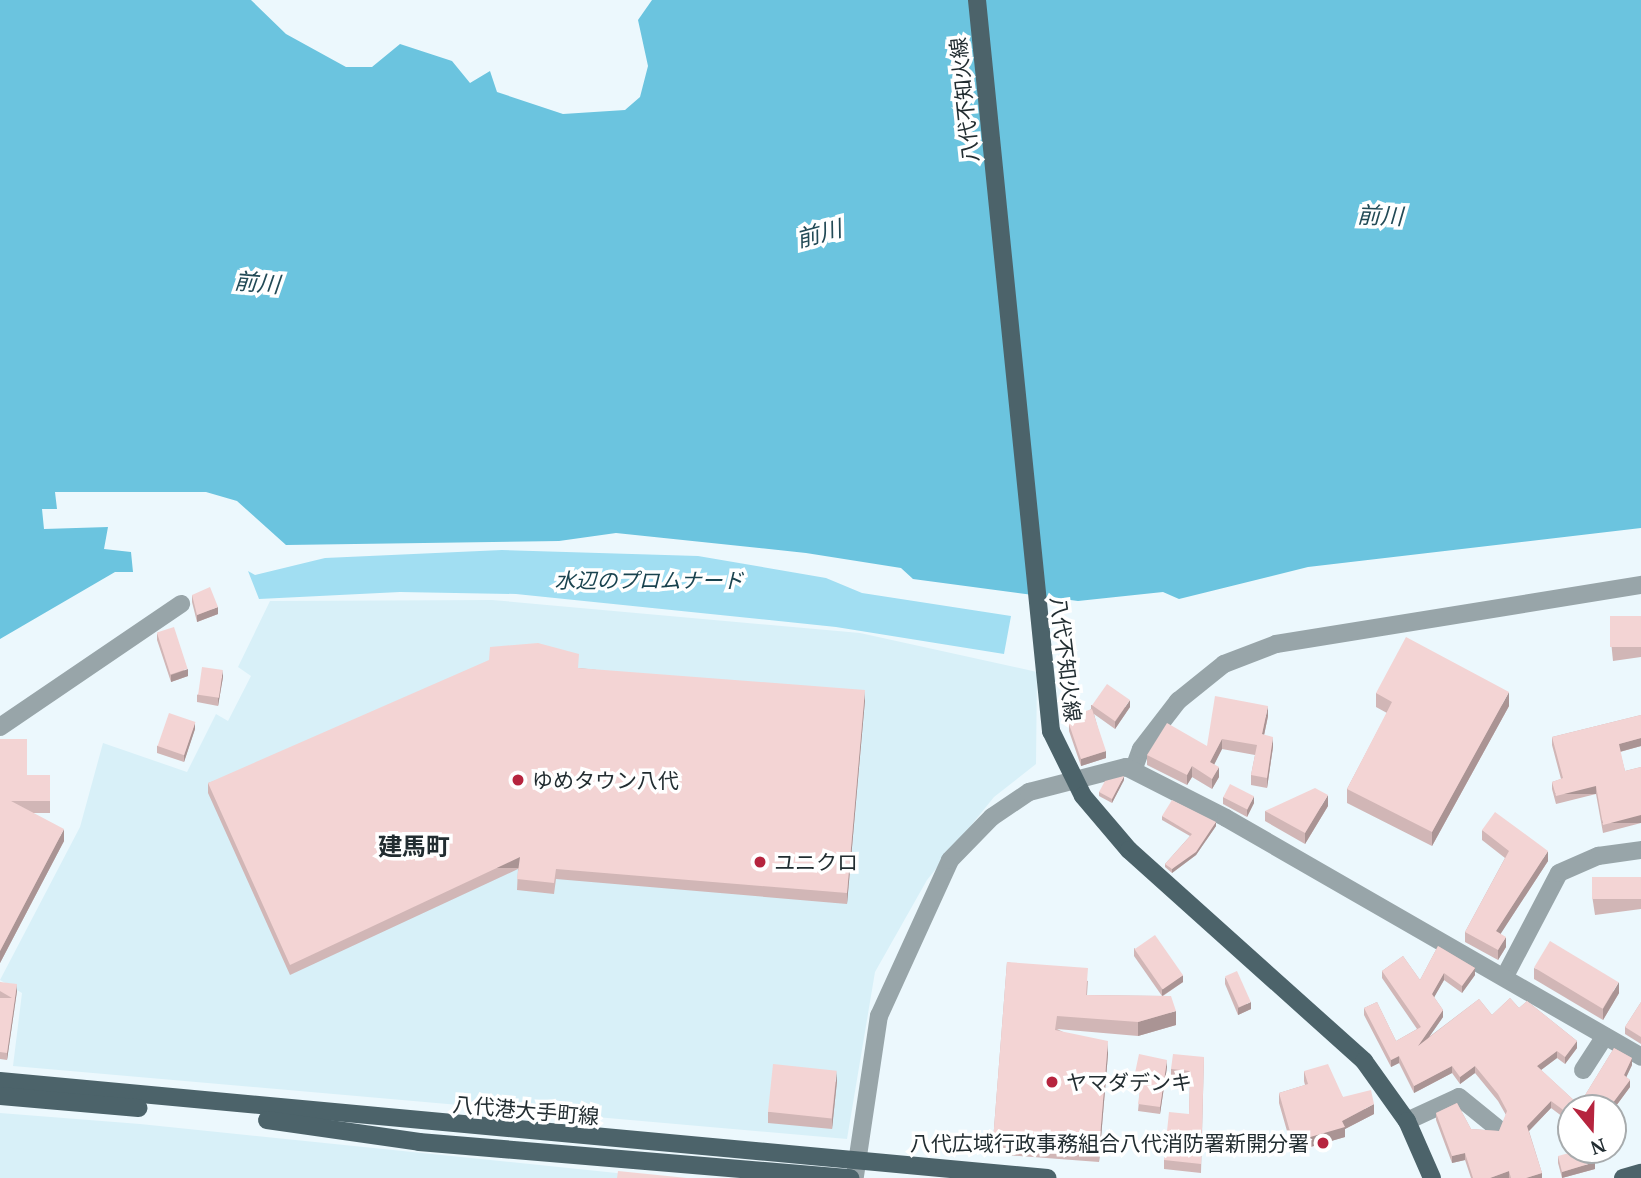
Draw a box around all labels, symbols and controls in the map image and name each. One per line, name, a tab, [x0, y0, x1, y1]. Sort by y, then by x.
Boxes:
street label: 八代不知火線	[945, 36, 983, 164]
water label: 前川	[1357, 201, 1403, 231]
water label: 前川	[793, 215, 845, 253]
water label: 前川	[233, 267, 281, 299]
park label: 水辺のプロムナード	[555, 567, 743, 593]
street label: 八代不知火線	[1046, 595, 1086, 723]
place label: ゆめタウン八代	[532, 767, 679, 793]
marker: ゆめタウン八代	[510, 772, 526, 788]
district label: 建馬町	[378, 833, 450, 861]
place label: ユニクロ	[774, 849, 858, 875]
marker: ユニクロ	[752, 854, 768, 870]
place label: ヤマダデンキ	[1066, 1069, 1192, 1095]
marker: ヤマダデンキ	[1044, 1074, 1060, 1090]
street label: 八代港大手町線	[452, 1091, 600, 1129]
north arrow	[1557, 1094, 1627, 1164]
place label: 八代広域行政事務組合八代消防署新開分署	[910, 1130, 1309, 1156]
text: N	[1587, 1133, 1609, 1162]
marker: 八代広域行政事務組合八代消防署新開分署	[1315, 1135, 1331, 1151]

